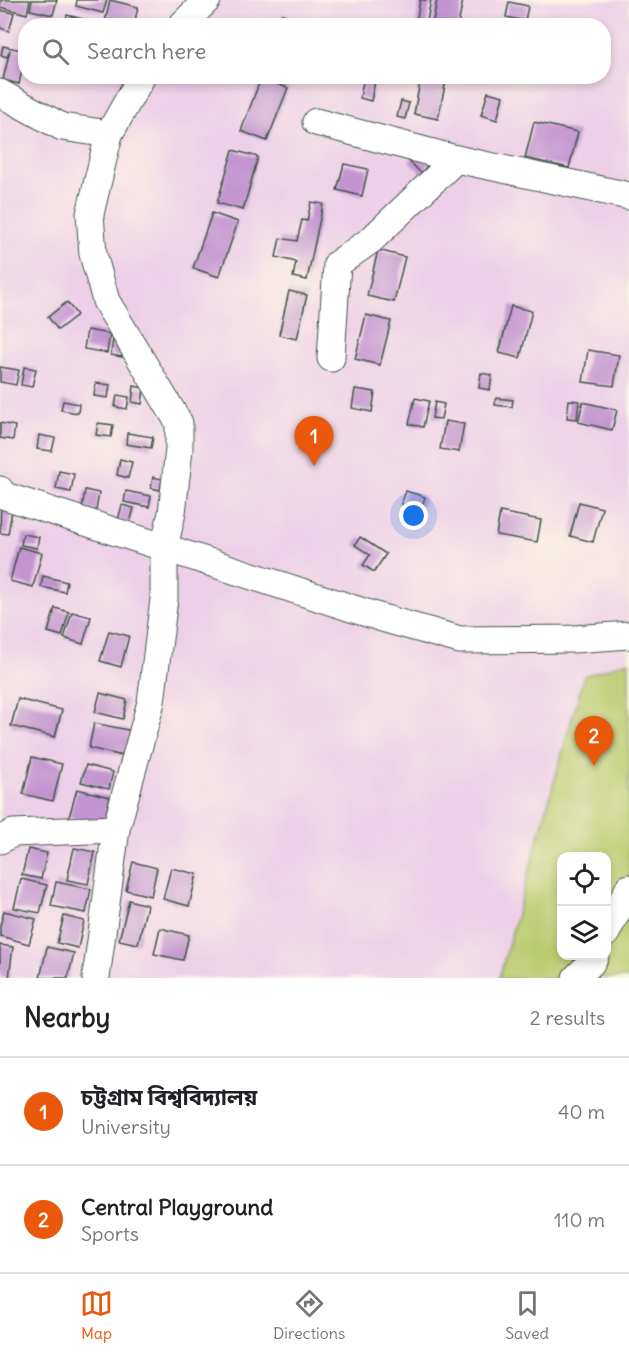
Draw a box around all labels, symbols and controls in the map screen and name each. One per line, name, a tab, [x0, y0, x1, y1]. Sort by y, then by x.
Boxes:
search box	[18, 18, 611, 84]
icon: search	[39, 35, 72, 68]
text: Search here	[87, 37, 206, 65]
pin: 1	[294, 416, 334, 466]
your location	[399, 501, 428, 530]
pin: 2	[574, 716, 614, 766]
map controls	[557, 852, 611, 960]
button: locate	[557, 852, 611, 906]
button: layers	[557, 906, 611, 960]
text: Nearby	[24, 1001, 110, 1034]
text: 2 results	[530, 1005, 605, 1030]
text: চট্টগ্রাম বিশ্ববিদ্যালয়	[81, 1083, 257, 1111]
text: 1	[40, 1099, 47, 1124]
text: 40 m	[558, 1099, 605, 1124]
text: University	[81, 1114, 171, 1139]
text: Central Playground	[81, 1193, 273, 1221]
text: 2	[38, 1207, 49, 1232]
text: 110 m	[554, 1207, 605, 1232]
text: Sports	[81, 1221, 139, 1246]
tab: Map	[80, 1287, 113, 1343]
tab: Directions	[273, 1287, 345, 1343]
tab: Saved	[505, 1287, 549, 1343]

